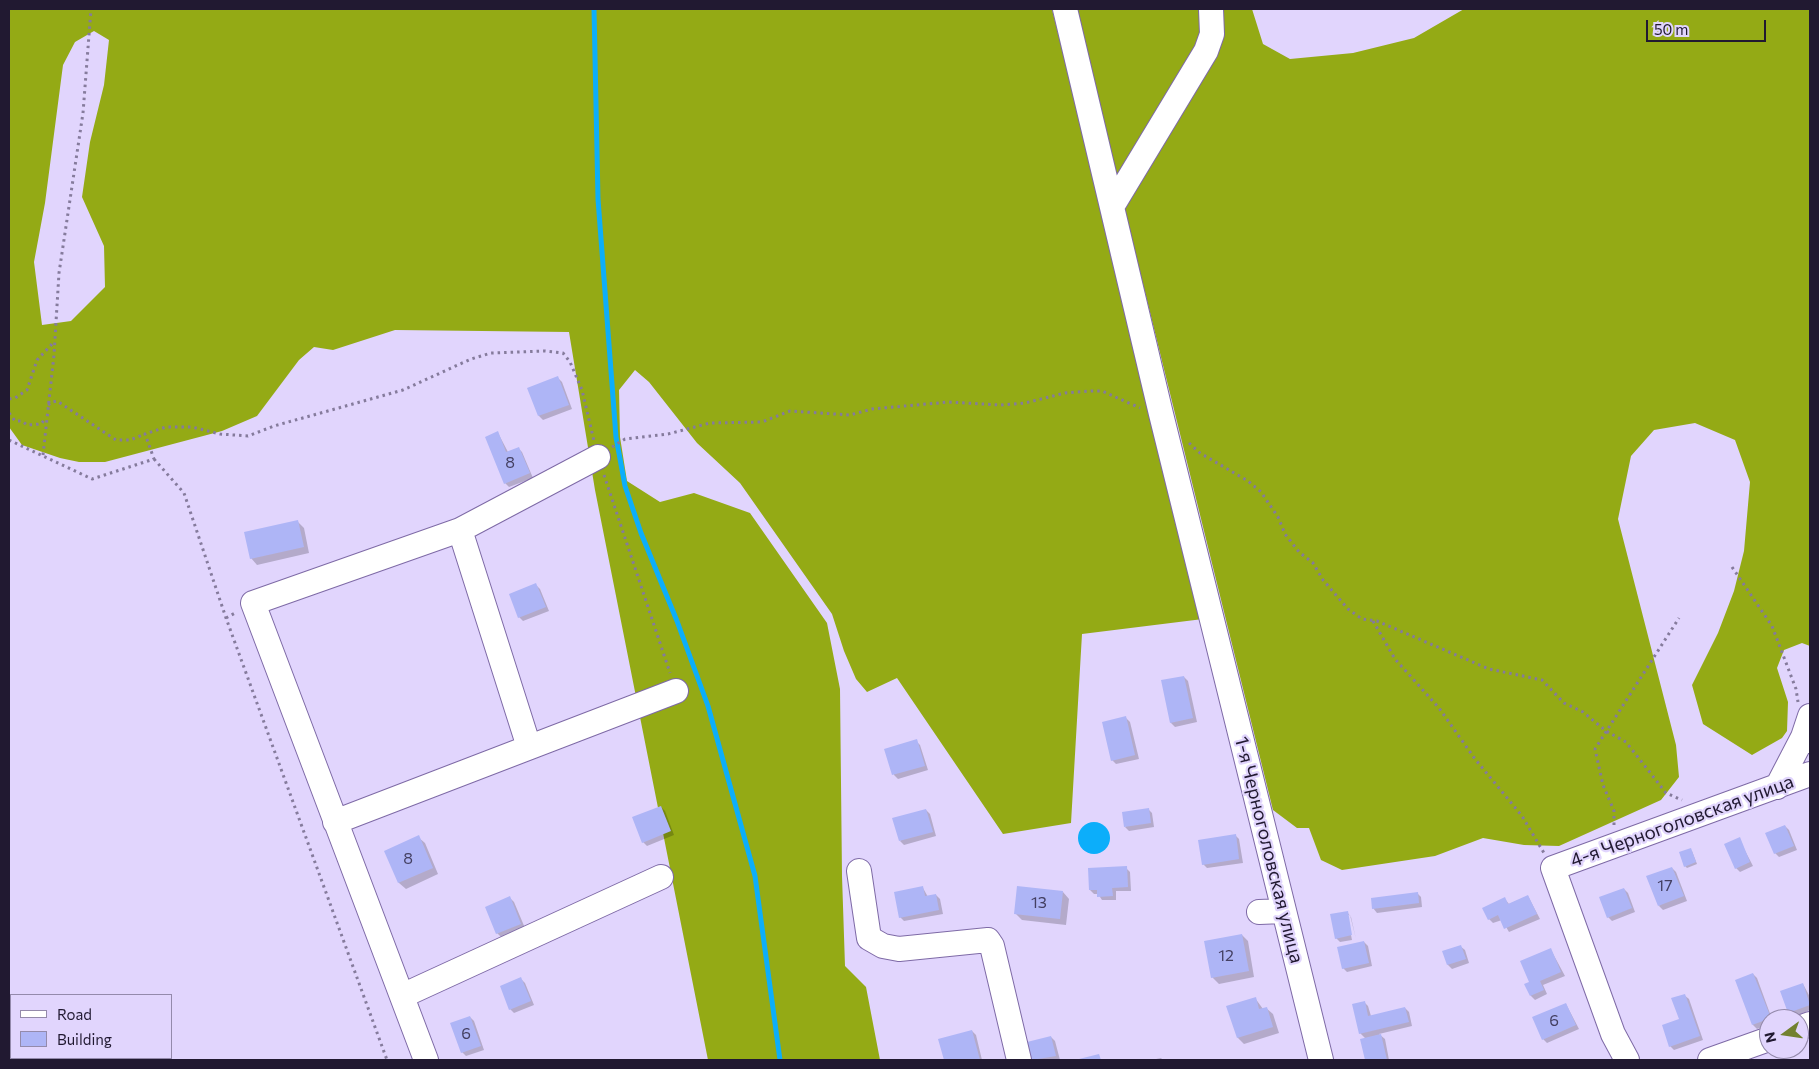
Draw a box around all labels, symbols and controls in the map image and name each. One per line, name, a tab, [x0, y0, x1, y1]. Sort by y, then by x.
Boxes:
scale bar	[1649, 10, 1769, 42]
text: 50 m	[1654, 20, 1688, 38]
house number: 8	[505, 453, 515, 473]
street label: 1-я Черноголовская улица	[1230, 734, 1308, 966]
street label: 4-я Черноголовская улица	[1567, 770, 1797, 872]
house number: 8	[403, 849, 413, 869]
house number: 17	[1657, 876, 1673, 896]
house number: 13	[1031, 893, 1047, 913]
house number: 12	[1218, 946, 1234, 966]
legend	[10, 994, 172, 1059]
text: Road	[57, 1005, 92, 1023]
north arrow	[1759, 1009, 1809, 1059]
house number: 6	[1549, 1011, 1559, 1031]
house number: 6	[461, 1024, 471, 1044]
text: Building	[57, 1030, 112, 1048]
text: N	[1760, 1030, 1779, 1045]

